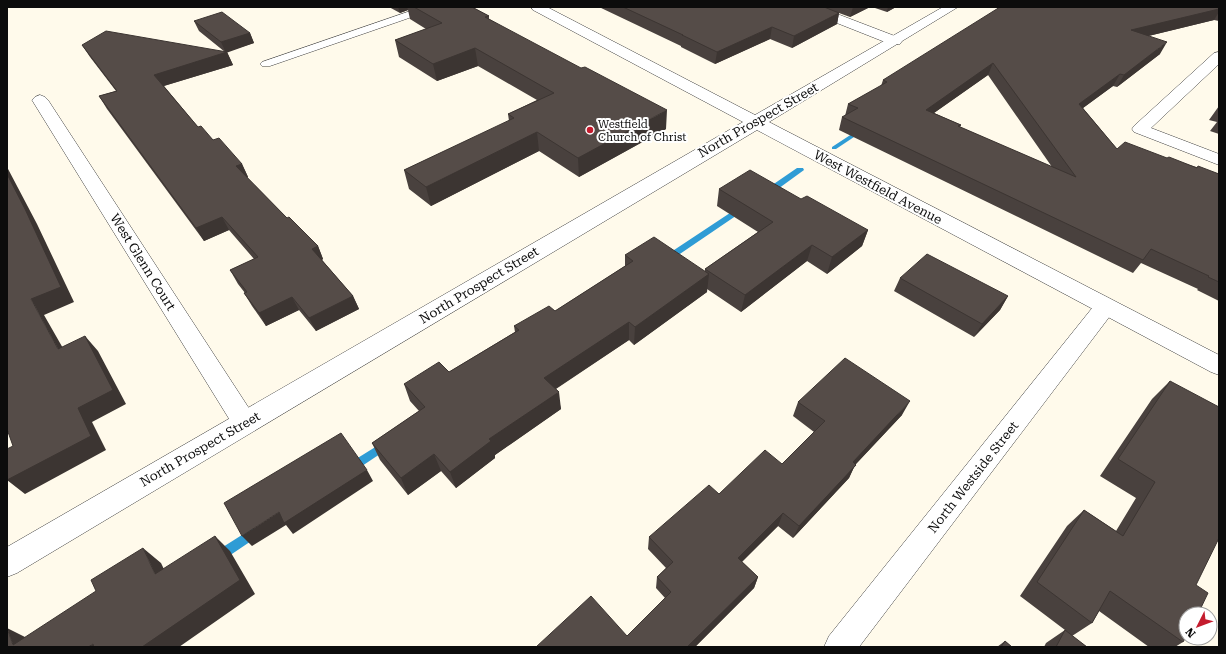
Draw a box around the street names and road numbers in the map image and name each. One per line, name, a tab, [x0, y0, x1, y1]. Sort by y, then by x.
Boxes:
street label: North Prospect Street	[695, 79, 821, 161]
street label: West Westfield Avenue	[811, 147, 945, 227]
street label: West Glenn Court	[107, 211, 179, 313]
street label: North Prospect Street	[417, 243, 541, 327]
street label: North Prospect Street	[137, 408, 263, 490]
street label: North Westside Street	[925, 418, 1021, 536]

